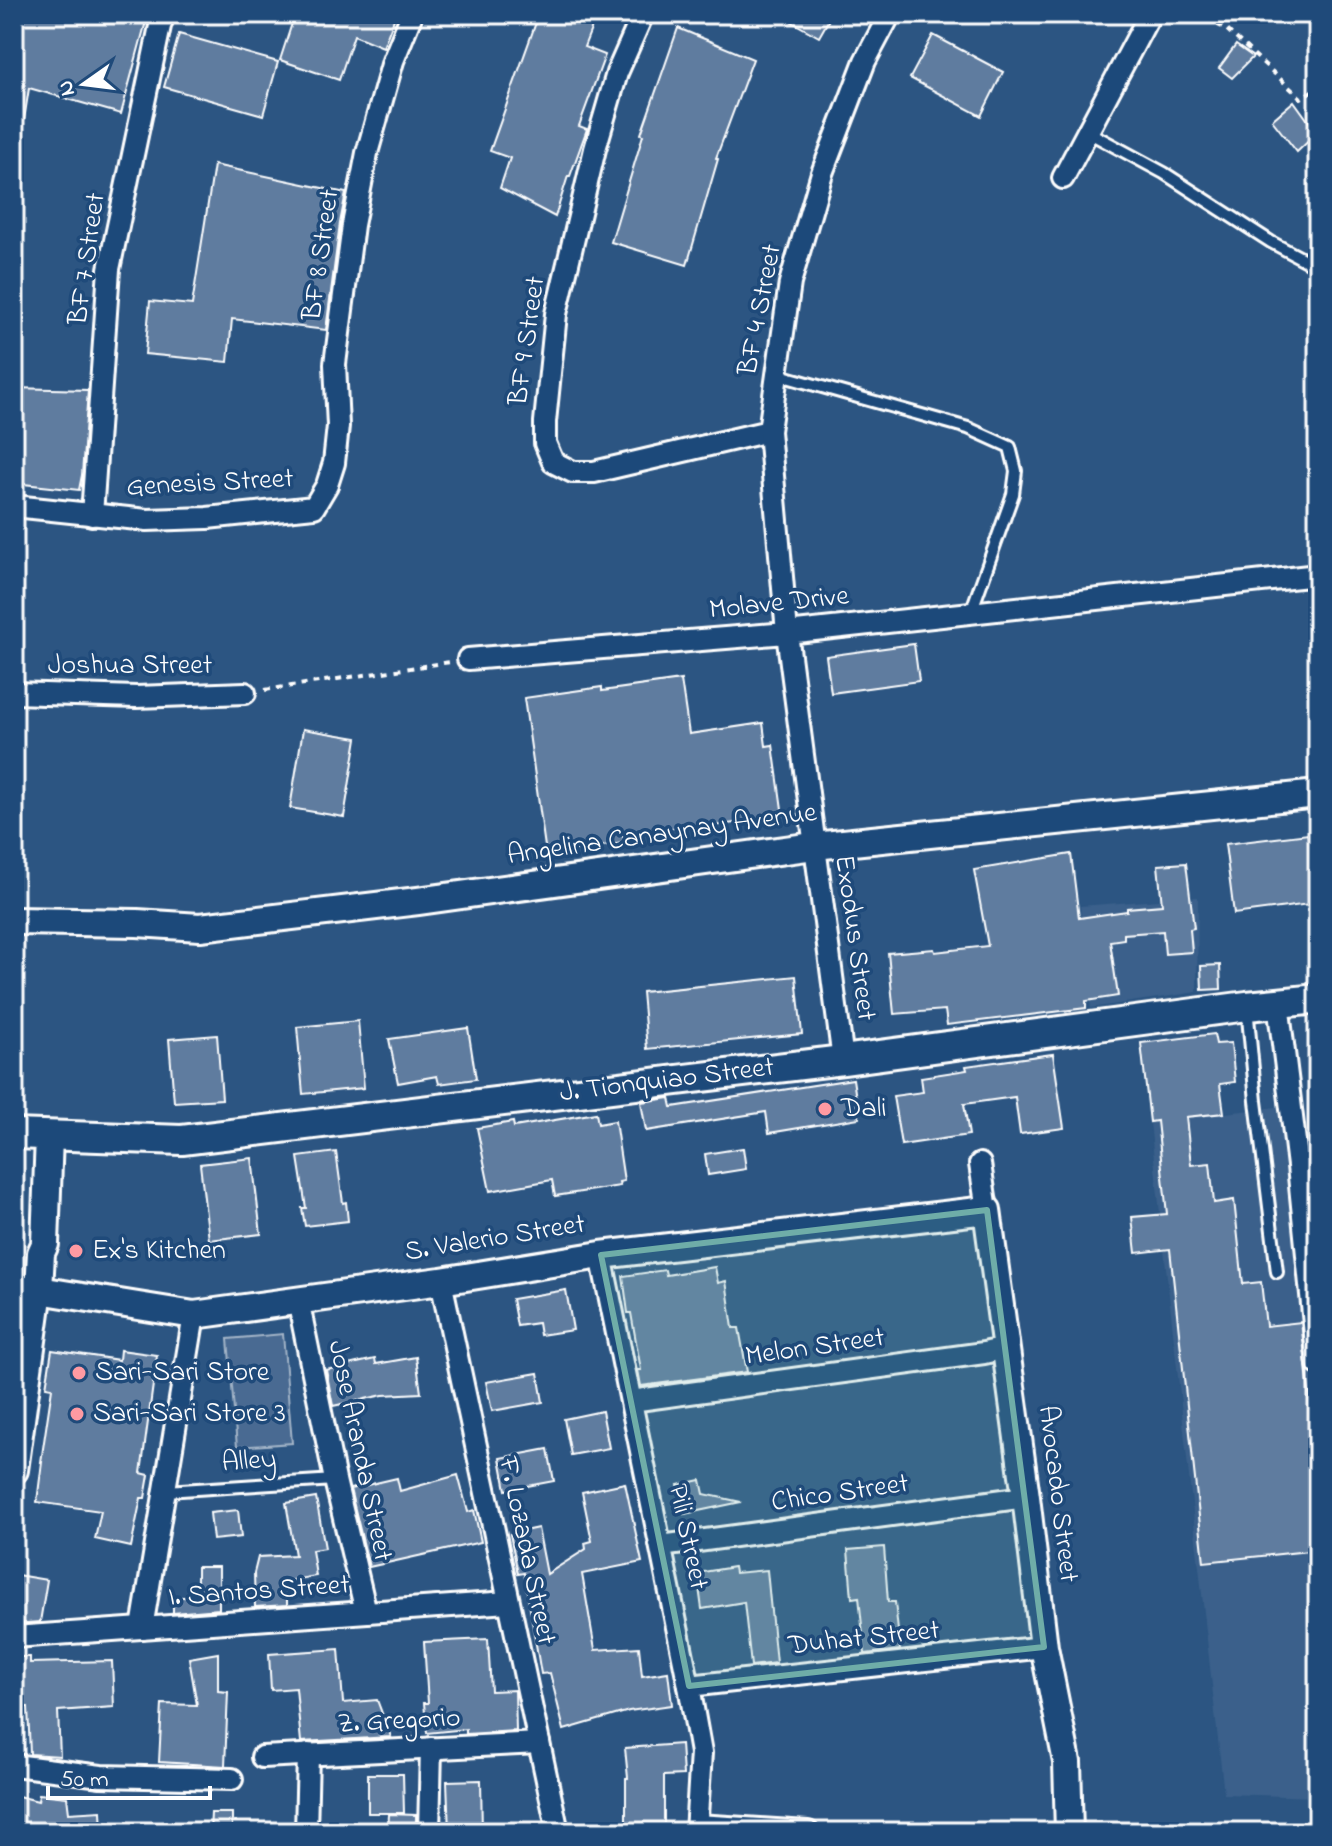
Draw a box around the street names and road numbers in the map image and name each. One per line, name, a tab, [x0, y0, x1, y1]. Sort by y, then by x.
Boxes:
street label: BF 8 Street	[292, 187, 351, 324]
street label: BF 7 Street	[58, 190, 118, 329]
street label: BF 4 Street	[728, 241, 794, 380]
street label: BF 9 Street	[499, 274, 557, 409]
street label: Genesis Street	[125, 459, 295, 509]
street label: Molave Drive	[707, 576, 851, 632]
street label: Joshua Street	[48, 646, 212, 687]
street label: Angelina Canaynay Avenue	[505, 793, 820, 877]
street label: Exodus Street	[822, 853, 886, 1023]
street label: J. Tionquiao Street	[557, 1048, 777, 1114]
street label: S. Valerio Street	[402, 1205, 588, 1273]
street label: Melon Street	[743, 1318, 887, 1378]
street label: Jose Aranda Street	[316, 1337, 402, 1565]
street label: Avocado Street	[1026, 1403, 1088, 1585]
street label: Alley	[220, 1440, 278, 1484]
street label: F. Lozada Street	[486, 1452, 566, 1649]
street label: Chico Street	[769, 1464, 911, 1524]
street label: Pili Street	[656, 1480, 718, 1594]
street label: I. Santos Street	[167, 1565, 351, 1619]
street label: Duhat Street	[785, 1611, 942, 1667]
street label: Z. Gregorio	[337, 1698, 461, 1746]

